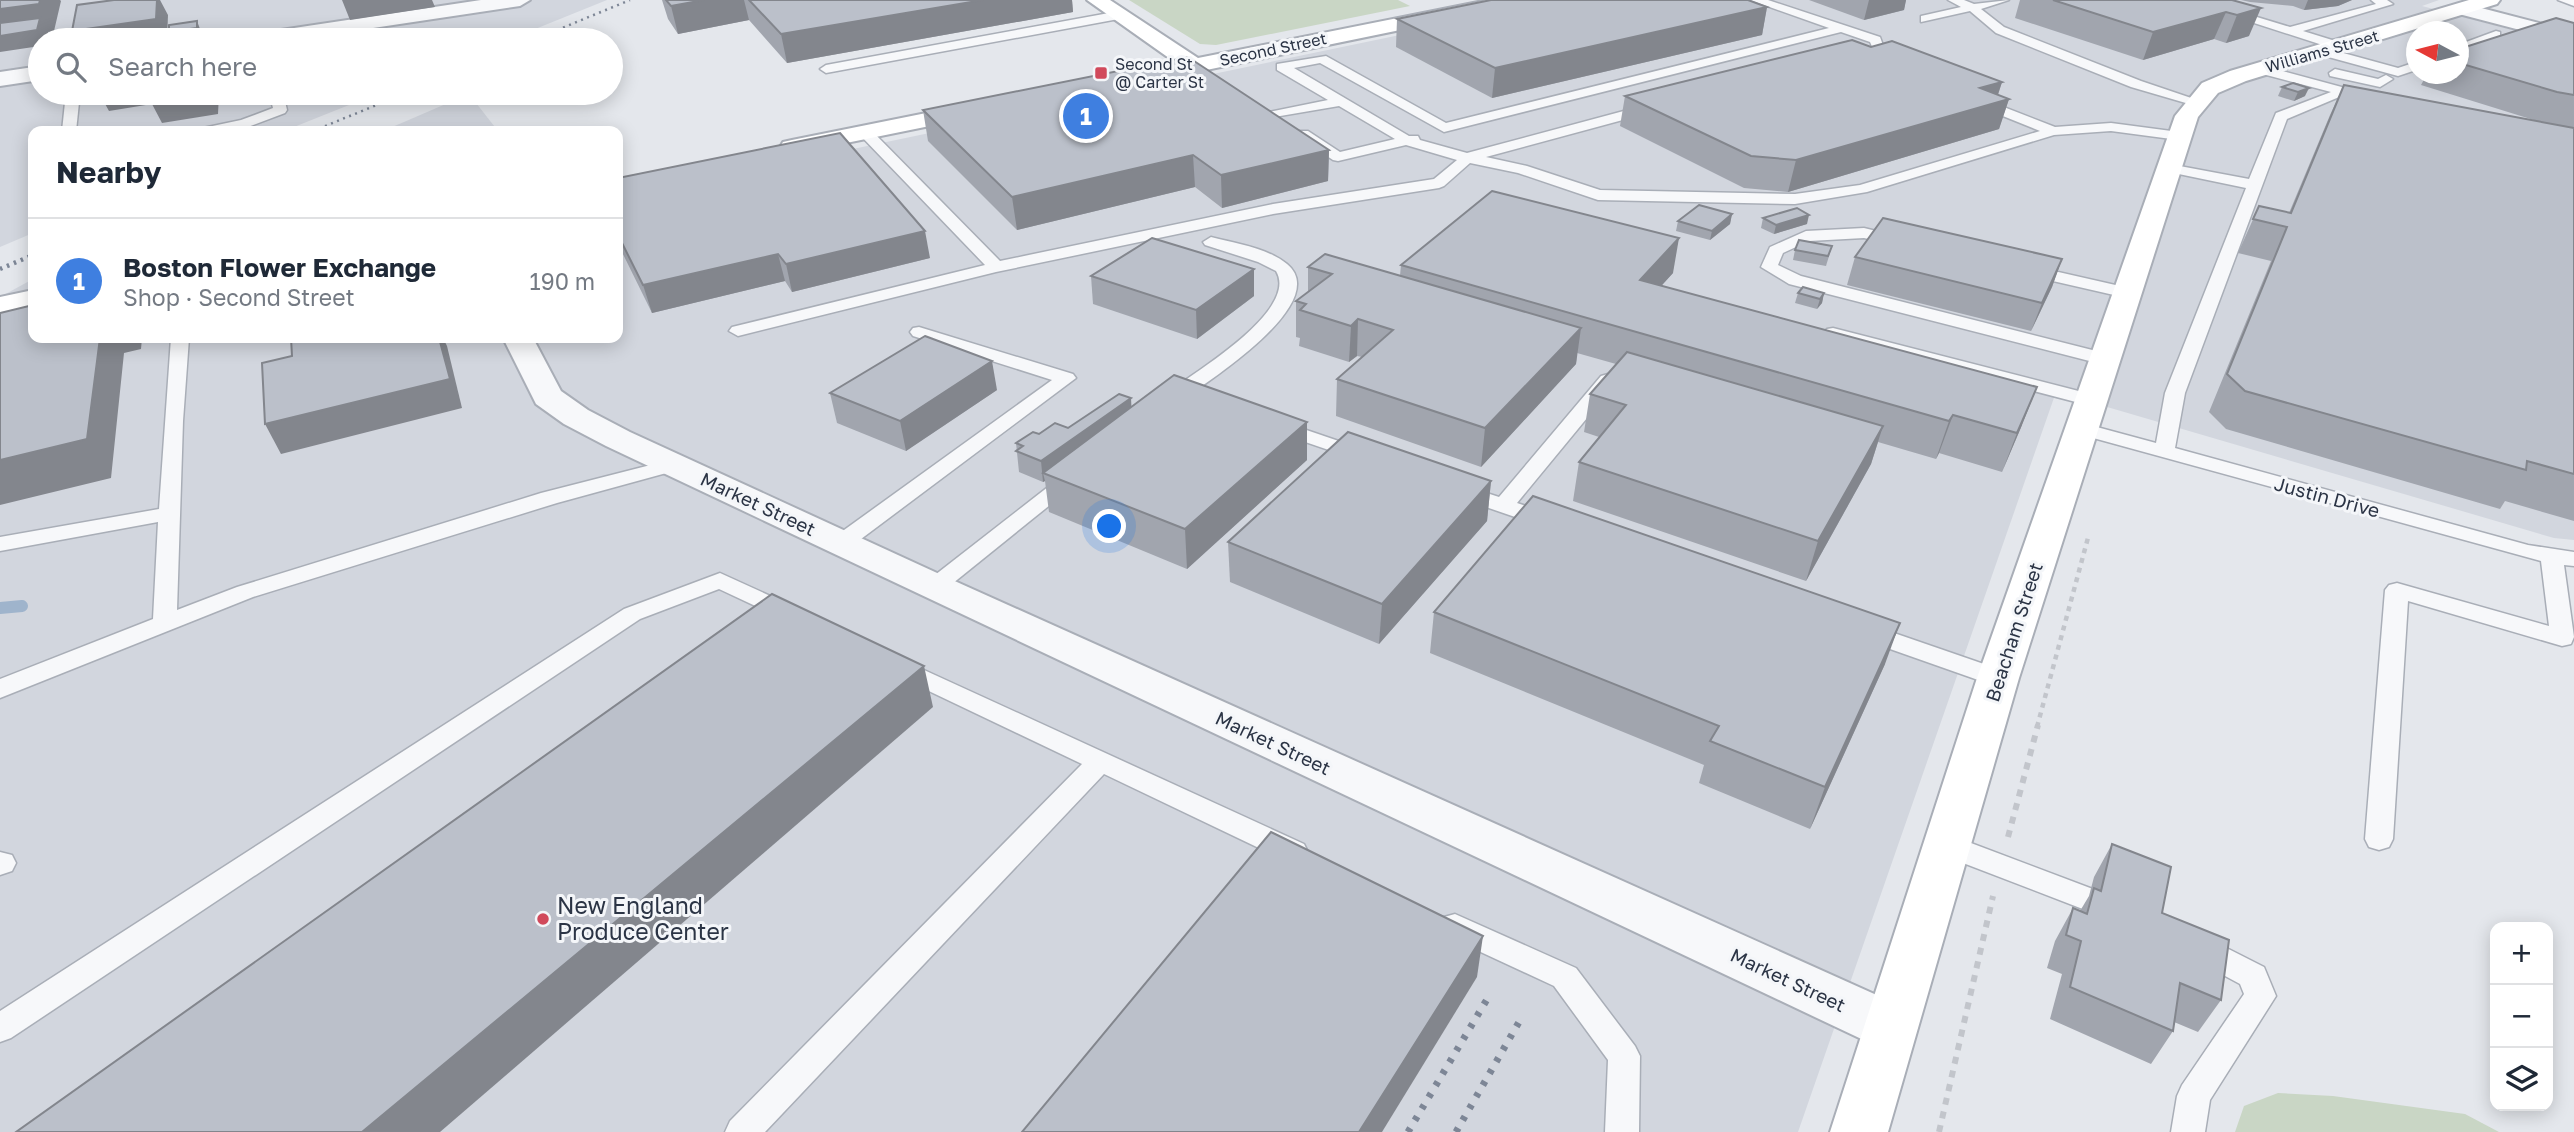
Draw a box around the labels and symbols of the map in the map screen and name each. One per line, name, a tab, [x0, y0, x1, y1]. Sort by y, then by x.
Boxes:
north arrow	[2406, 21, 2469, 84]
street label: Williams Street	[2263, 25, 2381, 77]
street label: Second Street	[1218, 28, 1328, 70]
place label: Second St @ Carter St	[1115, 54, 1204, 92]
marker: Second St @ Carter St	[1093, 65, 1109, 81]
pin: 1	[1063, 90, 1109, 142]
street label: Market Street	[697, 467, 819, 540]
street label: Justin Drive	[2272, 471, 2382, 522]
your location	[1092, 509, 1126, 543]
street label: Beacham Street	[1980, 559, 2047, 704]
street label: Market Street	[1212, 706, 1334, 779]
place label: New England Produce Center	[557, 891, 729, 945]
marker: New England Produce Center	[535, 911, 551, 927]
street label: Market Street	[1727, 943, 1849, 1016]

